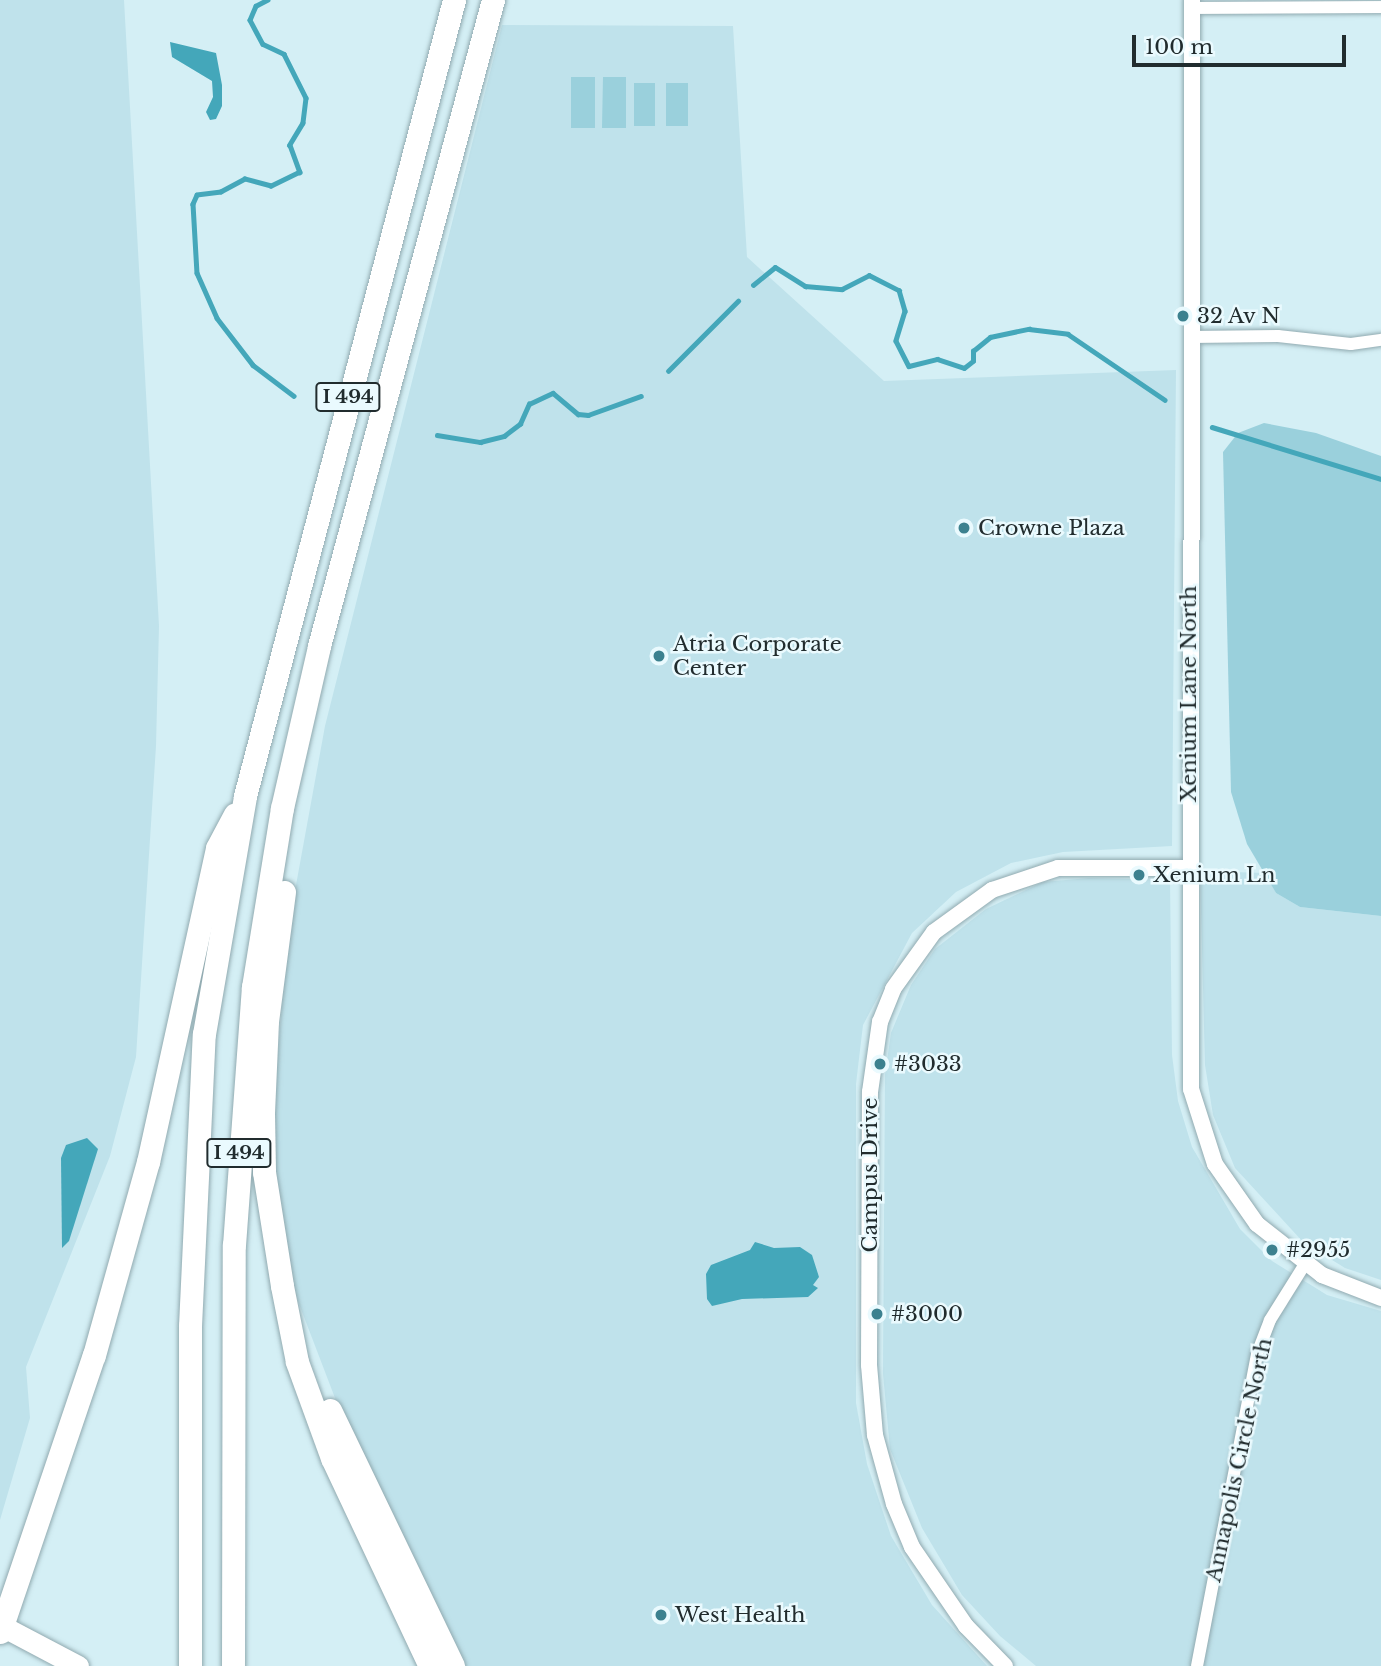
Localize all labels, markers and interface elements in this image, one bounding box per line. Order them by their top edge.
scale bar [1136,21,1350,65]
text: 100 m [1145,34,1213,60]
place label: 32 Av N [1197,303,1282,329]
marker: 32 Av N [1175,308,1191,324]
road number: I 494 [315,382,381,412]
place label: Crowne Plaza [978,515,1125,541]
marker: Crowne Plaza [956,520,972,536]
street label: Xenium Lane North [1176,586,1202,802]
place label: Atria Corporate Center [673,631,842,681]
marker: Atria Corporate Center [651,648,667,664]
place label: Xenium Ln [1153,862,1276,888]
marker: Xenium Ln [1131,867,1147,883]
place label: #3033 [894,1051,962,1077]
marker: #3033 [872,1056,888,1072]
street label: Campus Drive [857,1098,883,1252]
road number: I 494 [206,1138,272,1168]
place label: #2955 [1286,1237,1350,1263]
marker: #2955 [1264,1242,1280,1258]
place label: #3000 [891,1301,963,1327]
marker: #3000 [869,1306,885,1322]
street label: Annapolis Circle North [1201,1336,1277,1584]
place label: West Health [675,1602,805,1628]
marker: West Health [653,1607,669,1623]

